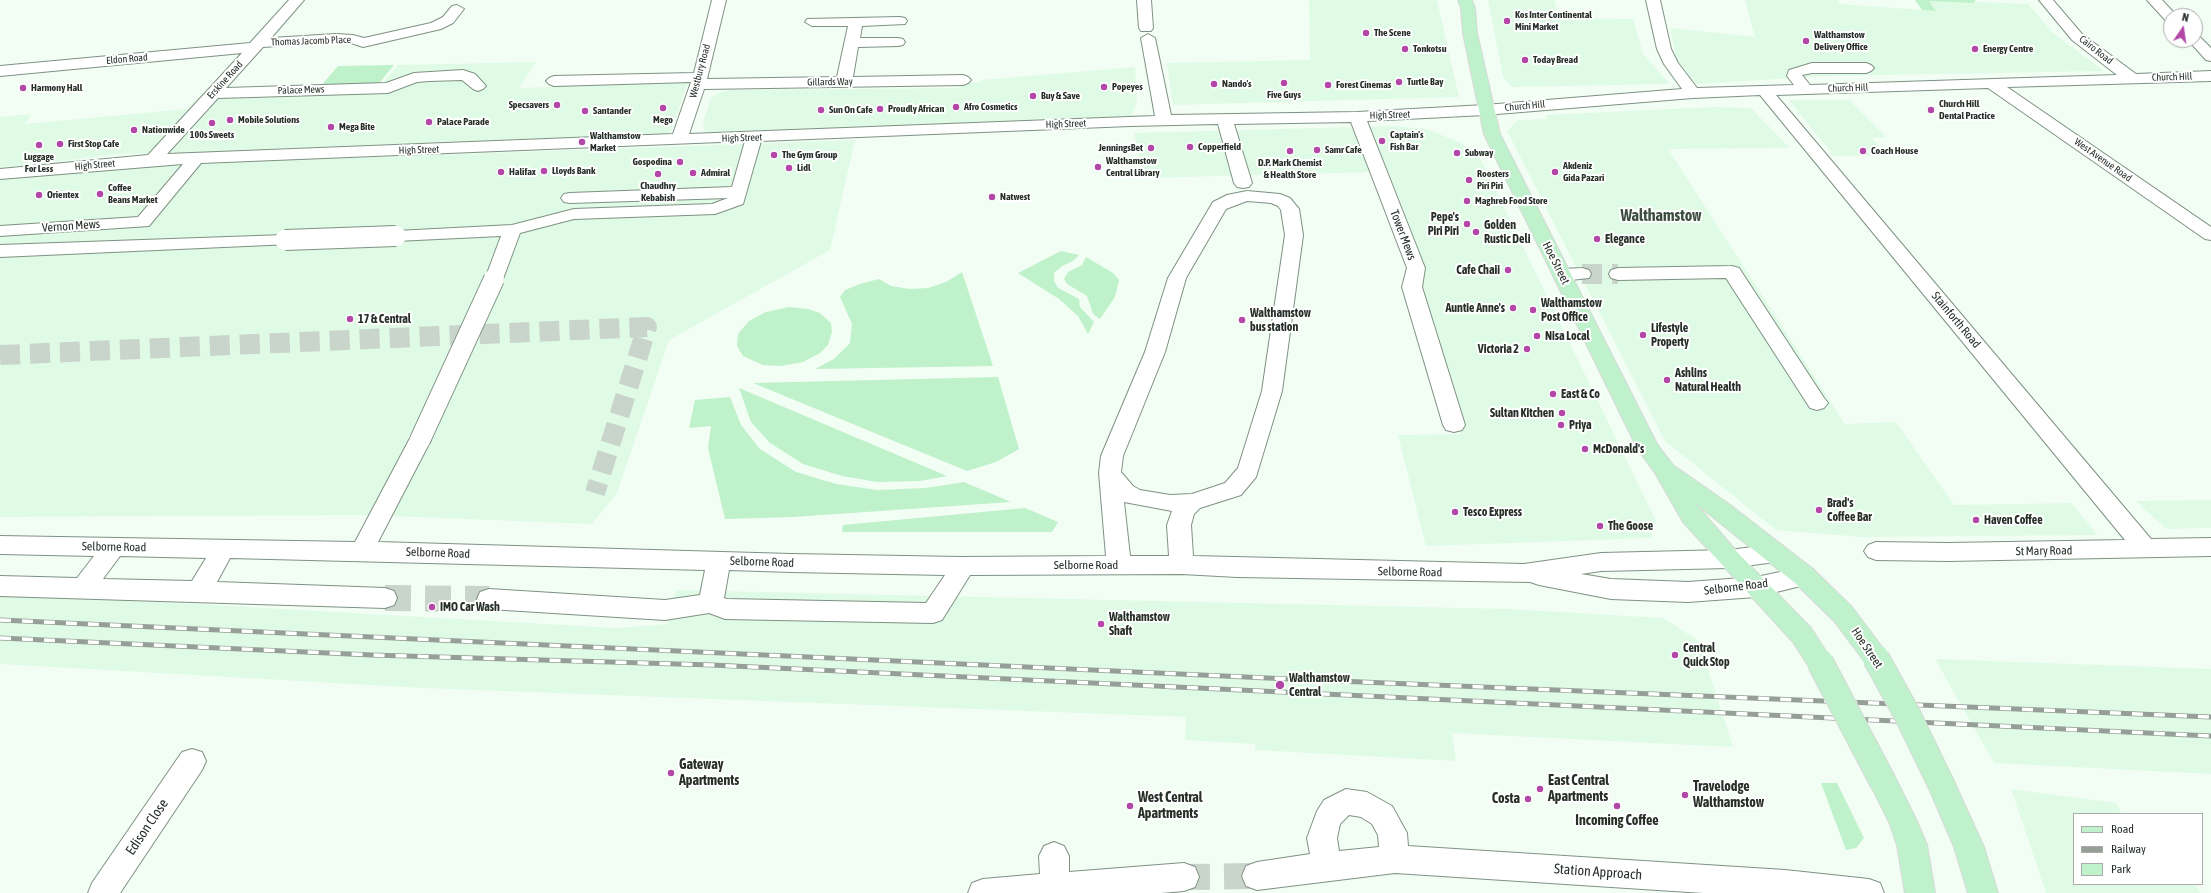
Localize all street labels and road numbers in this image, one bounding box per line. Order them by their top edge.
street label: Cairo Road [2077,33,2115,67]
street label: Thomas Jacomb Place [271,34,351,48]
street label: Westbury Road [687,43,713,99]
street label: Eldon Road [106,51,148,67]
street label: Erskine Road [205,59,245,101]
street label: Church Hill [2152,70,2192,84]
street label: Gillards Way [807,76,853,88]
street label: Church Hill [1828,81,1868,95]
street label: Palace Mews [277,83,325,97]
street label: Church Hill [1504,98,1546,114]
street label: High Street [1370,108,1410,122]
street label: High Street [1046,117,1086,131]
street label: High Street [722,131,762,145]
street label: West Avenue Road [2072,136,2134,184]
street label: High Street [399,143,439,157]
street label: High Street [74,157,116,173]
street label: Tower Mews [1387,208,1419,262]
street label: Vernon Mews [41,217,101,235]
street label: Hoe Street [1539,239,1573,287]
street label: Stainforth Road [1928,289,1984,351]
street label: Selborne Road [82,539,146,555]
street label: St Mary Road [2015,543,2073,559]
street label: Selborne Road [406,545,470,561]
street label: Selborne Road [730,554,794,570]
street label: Selborne Road [1054,558,1118,572]
street label: Selborne Road [1378,564,1442,580]
street label: Selborne Road [1703,576,1769,598]
street label: Hoe Street [1848,625,1886,671]
street label: Edison Close [122,796,172,858]
street label: Station Approach [1553,861,1643,883]

